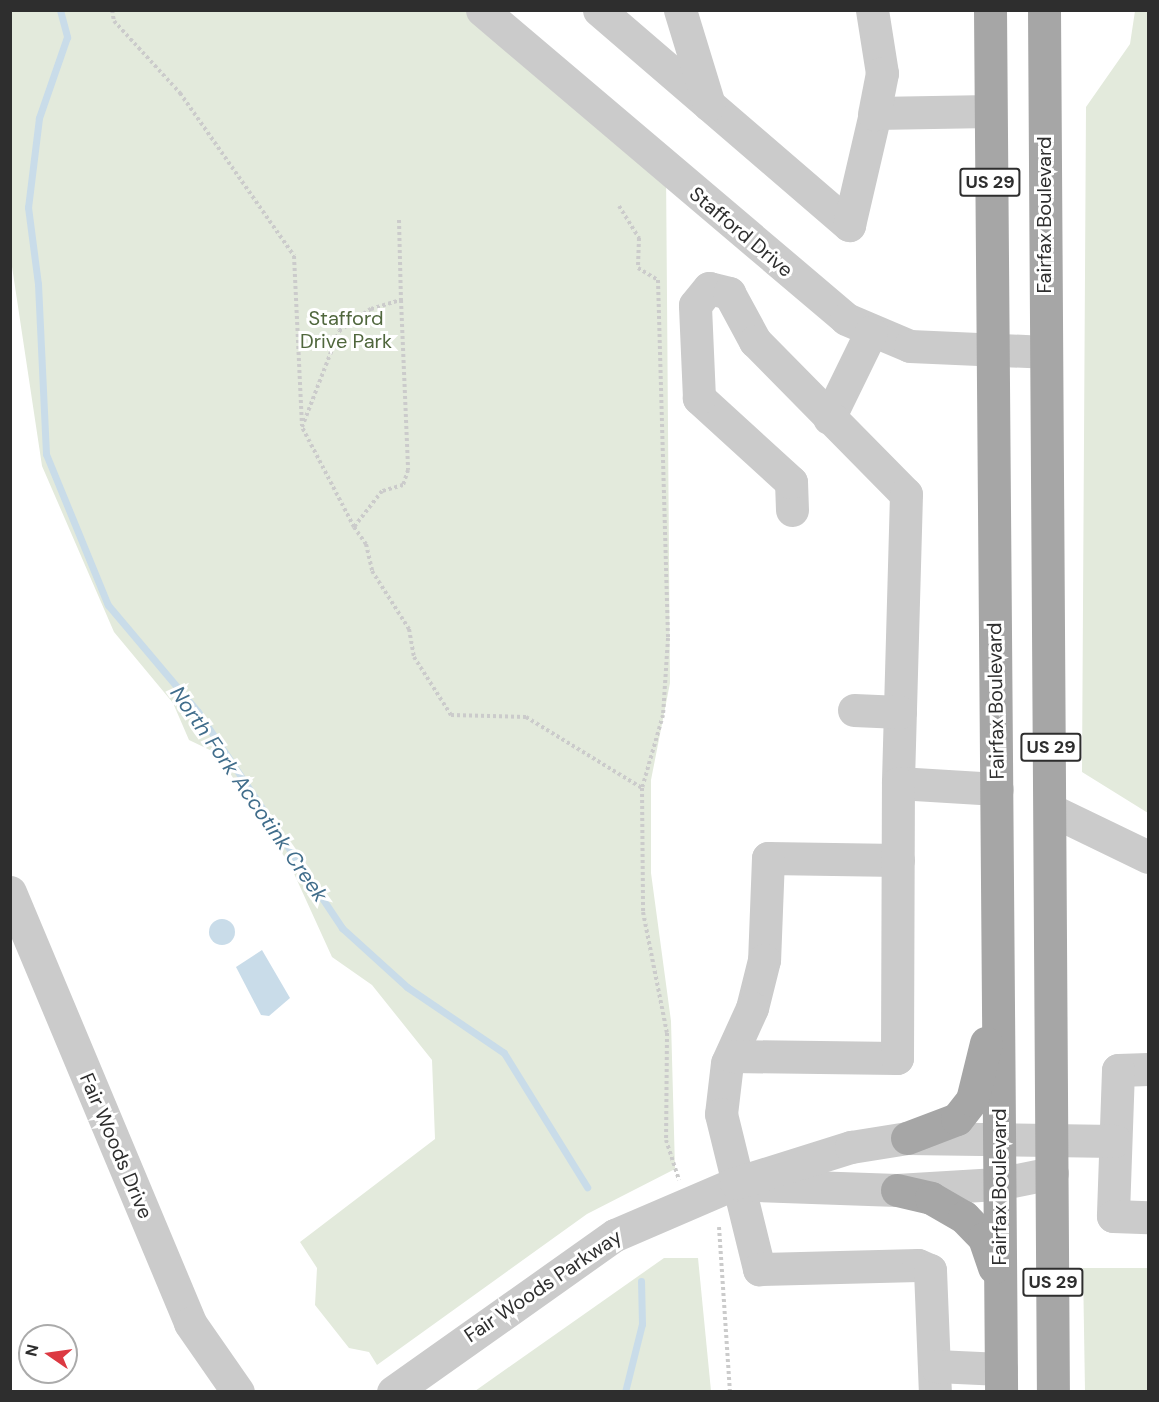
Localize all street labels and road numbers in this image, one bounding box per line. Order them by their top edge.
street label: Fairfax Boulevard [1032,137,1056,293]
road number: US 29 [958,167,1022,197]
street label: Stafford Drive [684,182,798,282]
street label: Fairfax Boulevard [983,622,1009,780]
road number: US 29 [1020,732,1082,762]
street label: Fair Woods Drive [75,1070,157,1222]
street label: Fairfax Boulevard [987,1109,1011,1265]
street label: Fair Woods Parkway [460,1224,626,1348]
road number: US 29 [1022,1267,1084,1297]

